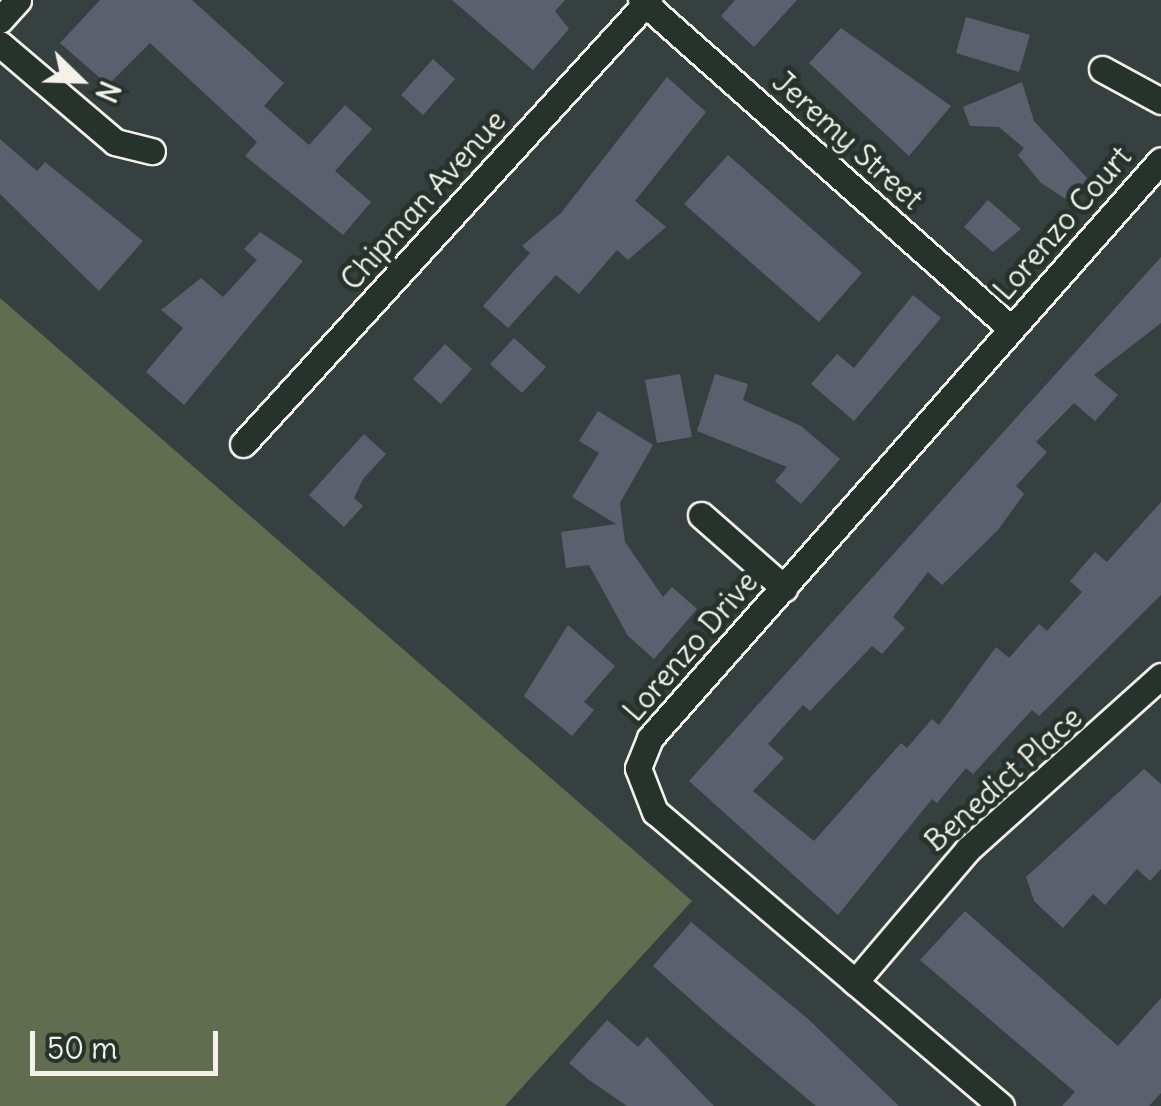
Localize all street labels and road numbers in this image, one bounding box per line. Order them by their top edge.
street label: Jeremy Street [766,63,930,217]
street label: Chipman Avenue [333,103,513,297]
street label: Lorenzo Court [985,139,1139,307]
street label: Lorenzo Drive [615,564,765,728]
street label: Benedict Place [917,699,1089,859]

